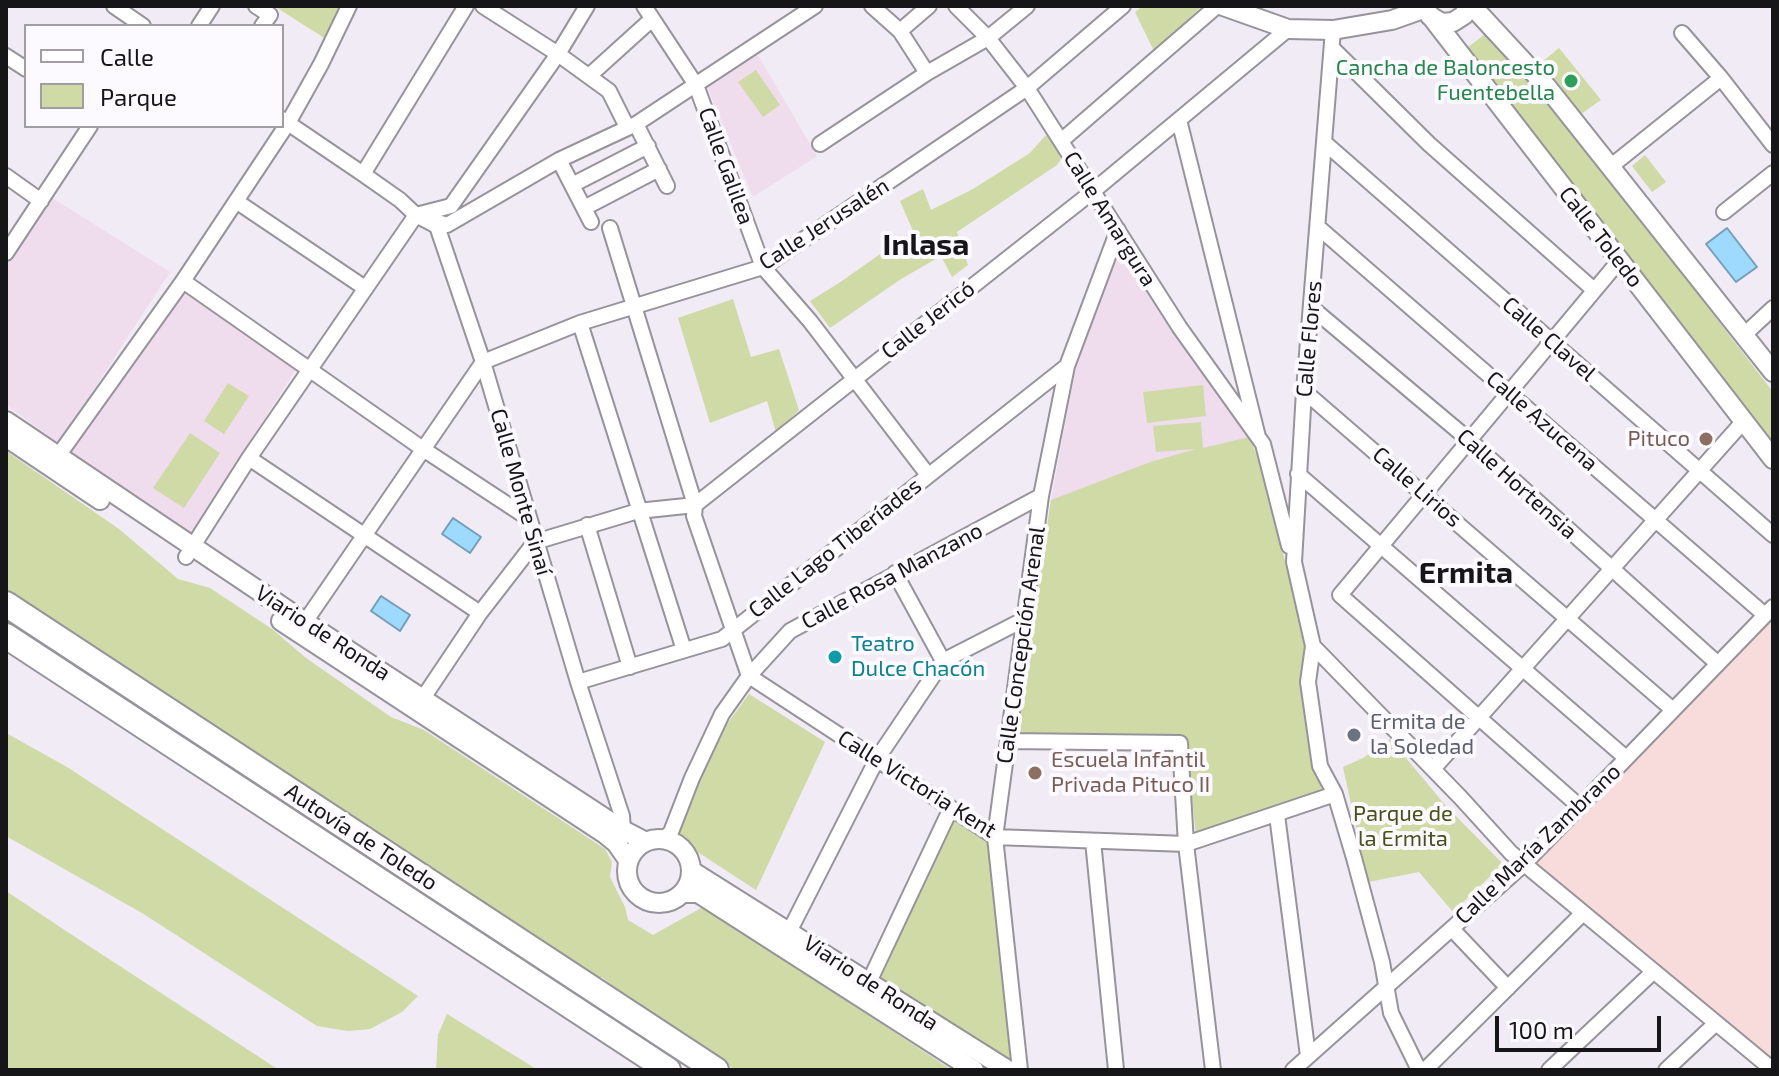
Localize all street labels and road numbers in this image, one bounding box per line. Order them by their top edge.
street label: Calle Galilea [693,104,759,228]
street label: Calle Amargura [1058,147,1162,291]
street label: Calle Jerusalén [754,172,894,276]
street label: Calle Toledo [1553,181,1649,293]
street label: Calle Jericó [876,275,980,365]
street label: Calle Flores [1291,280,1327,398]
street label: Calle Clavel [1497,291,1601,387]
street label: Calle Azucena [1481,365,1603,477]
street label: Calle Monte Sinaí [485,406,557,578]
street label: Calle Hortensia [1452,423,1582,545]
street label: Calle Lirios [1367,441,1467,533]
street label: Calle Lago Tiberíades [743,472,927,624]
street label: Calle Rosa Manzano [797,517,987,635]
street label: Calle Concepción Arenal [991,525,1051,765]
street label: Viario de Ronda [251,580,395,686]
street label: Calle Victoria Kent [833,725,1001,843]
street label: Calle María Zambrano [1450,758,1626,930]
street label: Autovía de Toledo [280,778,442,896]
street label: Viario de Ronda [799,930,943,1036]

